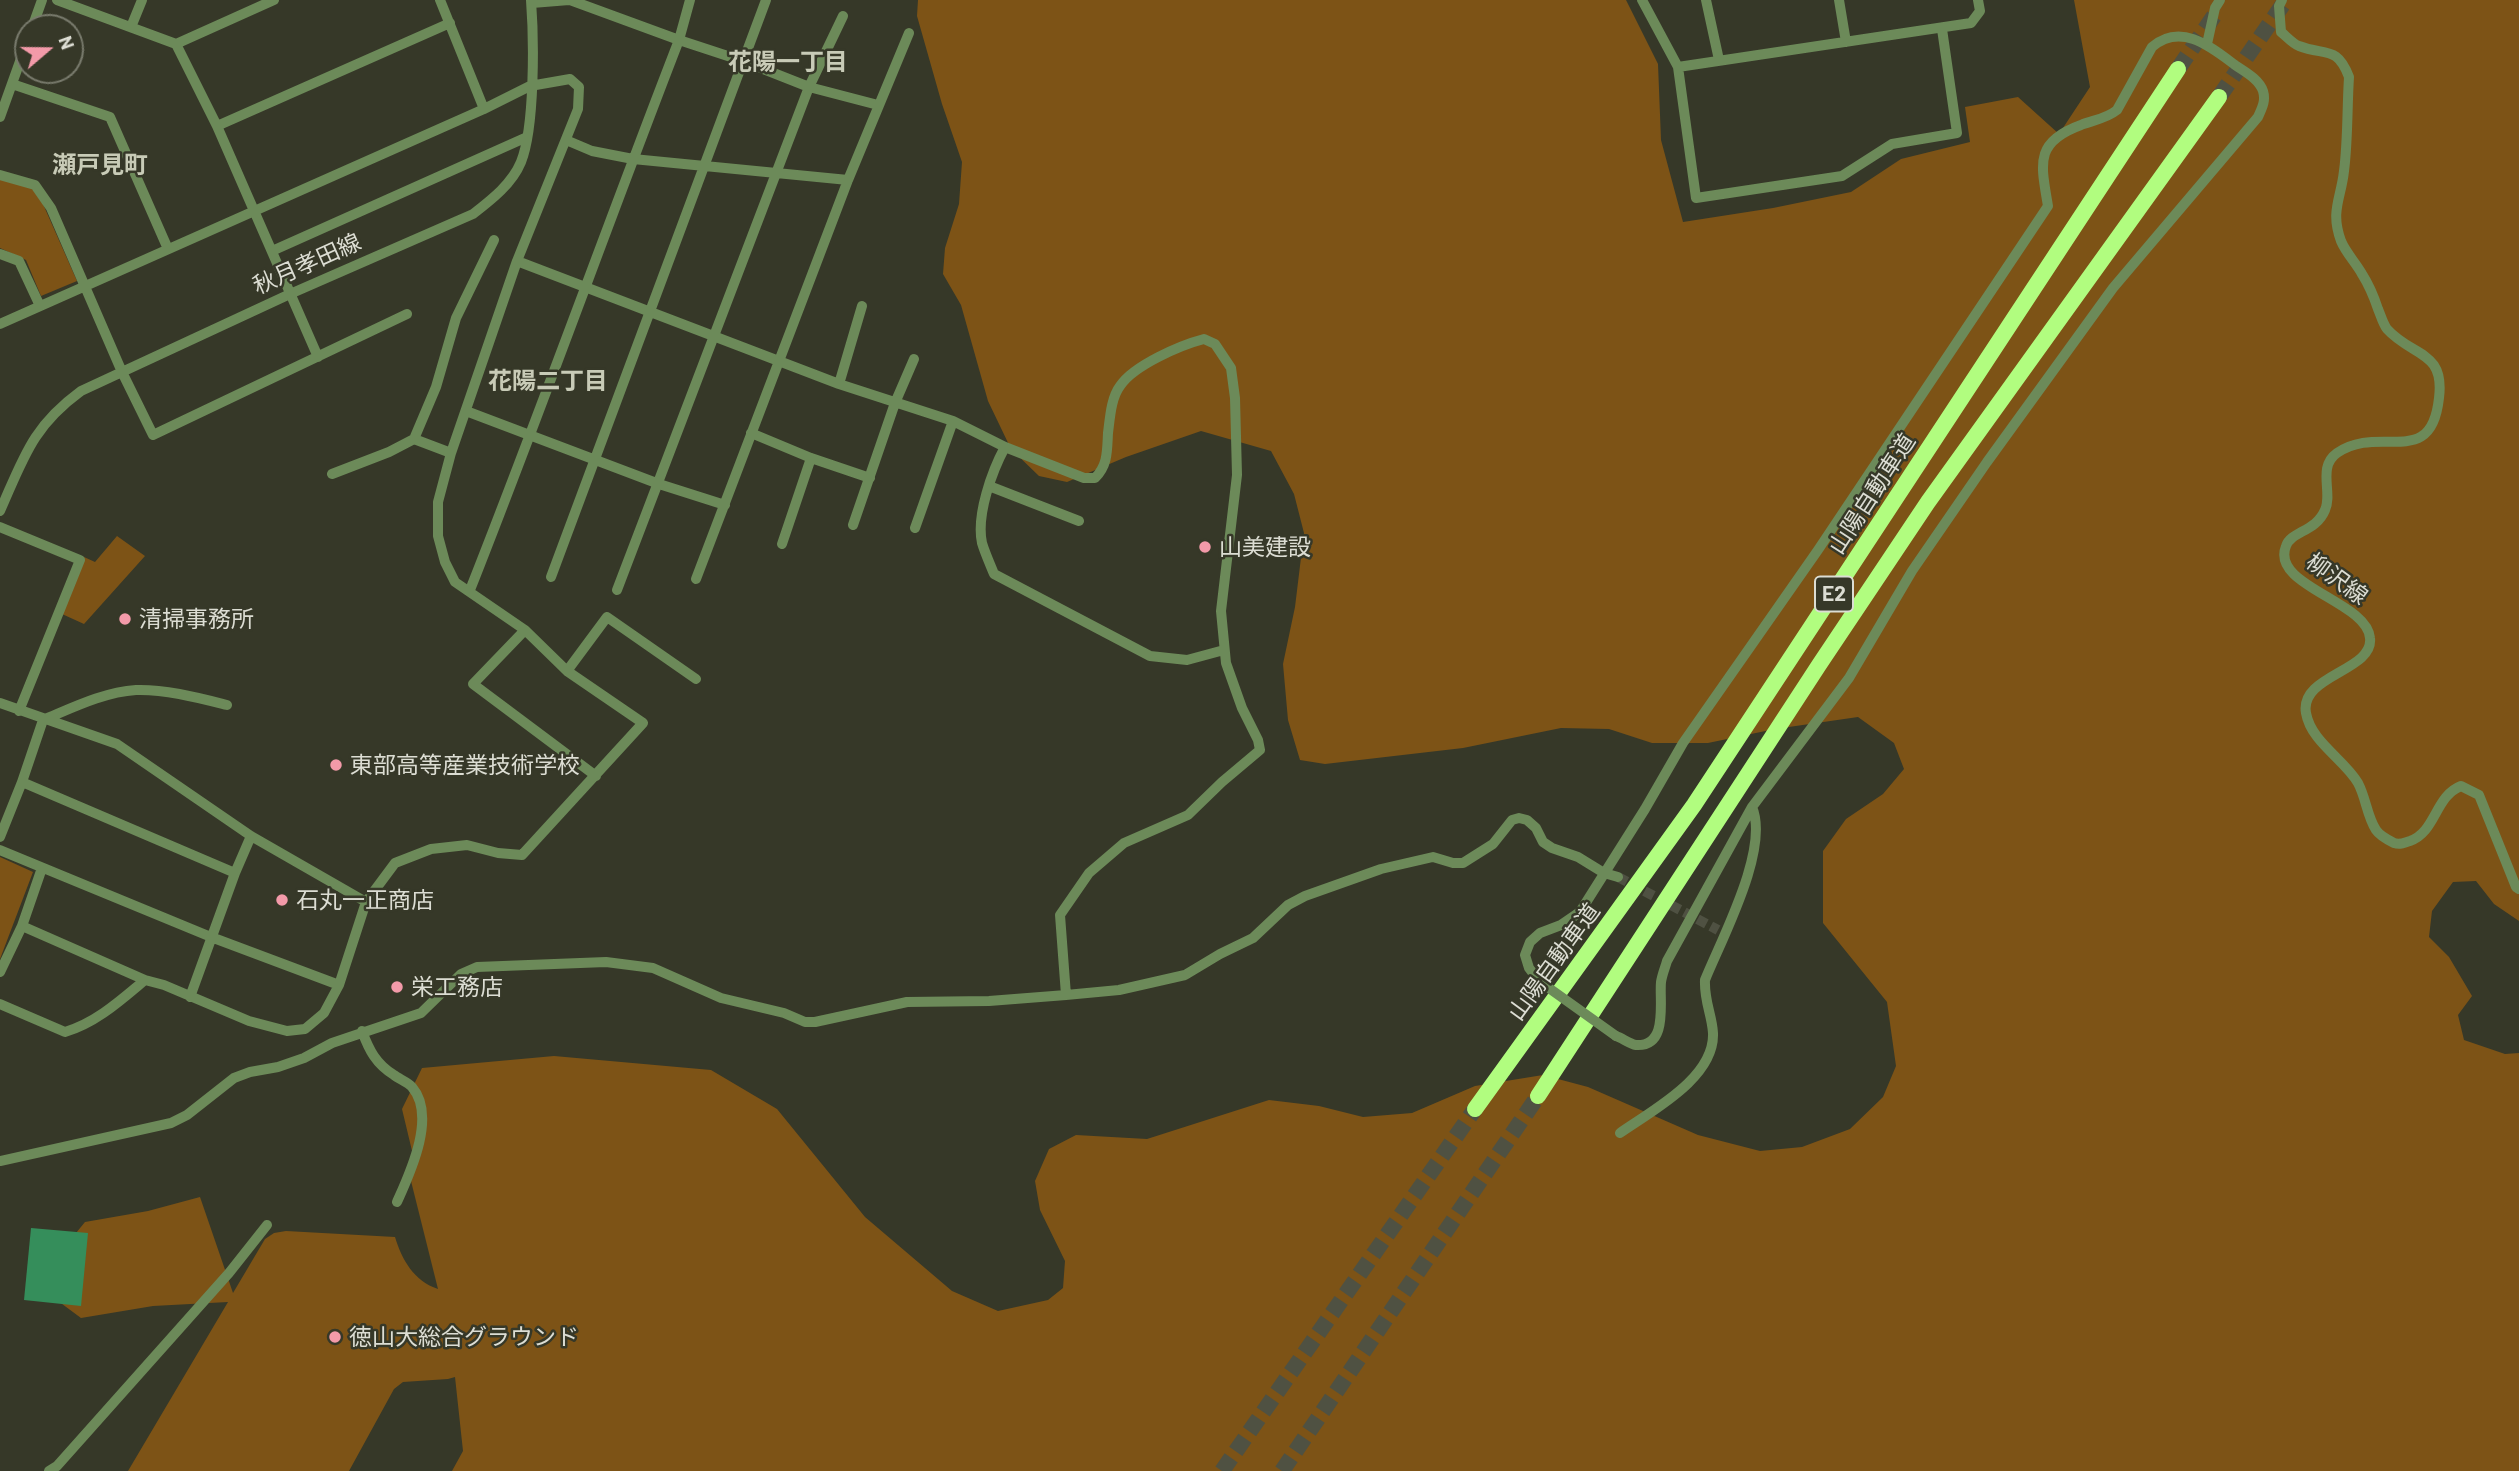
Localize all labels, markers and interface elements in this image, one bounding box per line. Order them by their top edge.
north arrow [14,14,84,84]
text: N [54,32,80,52]
district label: 花陽一丁目 [728,48,848,76]
district label: 瀬戸見町 [52,151,148,179]
street label: 秋月孝田線 [249,228,365,300]
district label: 花陽二丁目 [488,367,608,395]
street label: 山陽自動車道 [1823,429,1921,559]
place label: 山美建設 [1219,533,1311,561]
marker: 山美建設 [1197,539,1213,555]
street label: 柳沢線 [2301,548,2373,610]
road number: E2 [1815,576,1853,612]
place label: 清掃事務所 [139,605,254,633]
marker: 清掃事務所 [117,611,133,627]
place label: 東部高等産業技術学校 [350,751,580,779]
marker: 東部高等産業技術学校 [328,757,344,773]
place label: 石丸一正商店 [296,886,434,914]
marker: 石丸一正商店 [274,892,290,908]
street label: 山陽自動車道 [1502,898,1606,1026]
place label: 栄工務店 [411,973,503,1001]
marker: 栄工務店 [389,979,405,995]
place label: 徳山大総合グラウンド [349,1323,579,1351]
marker: 徳山大総合グラウンド [327,1329,343,1345]

